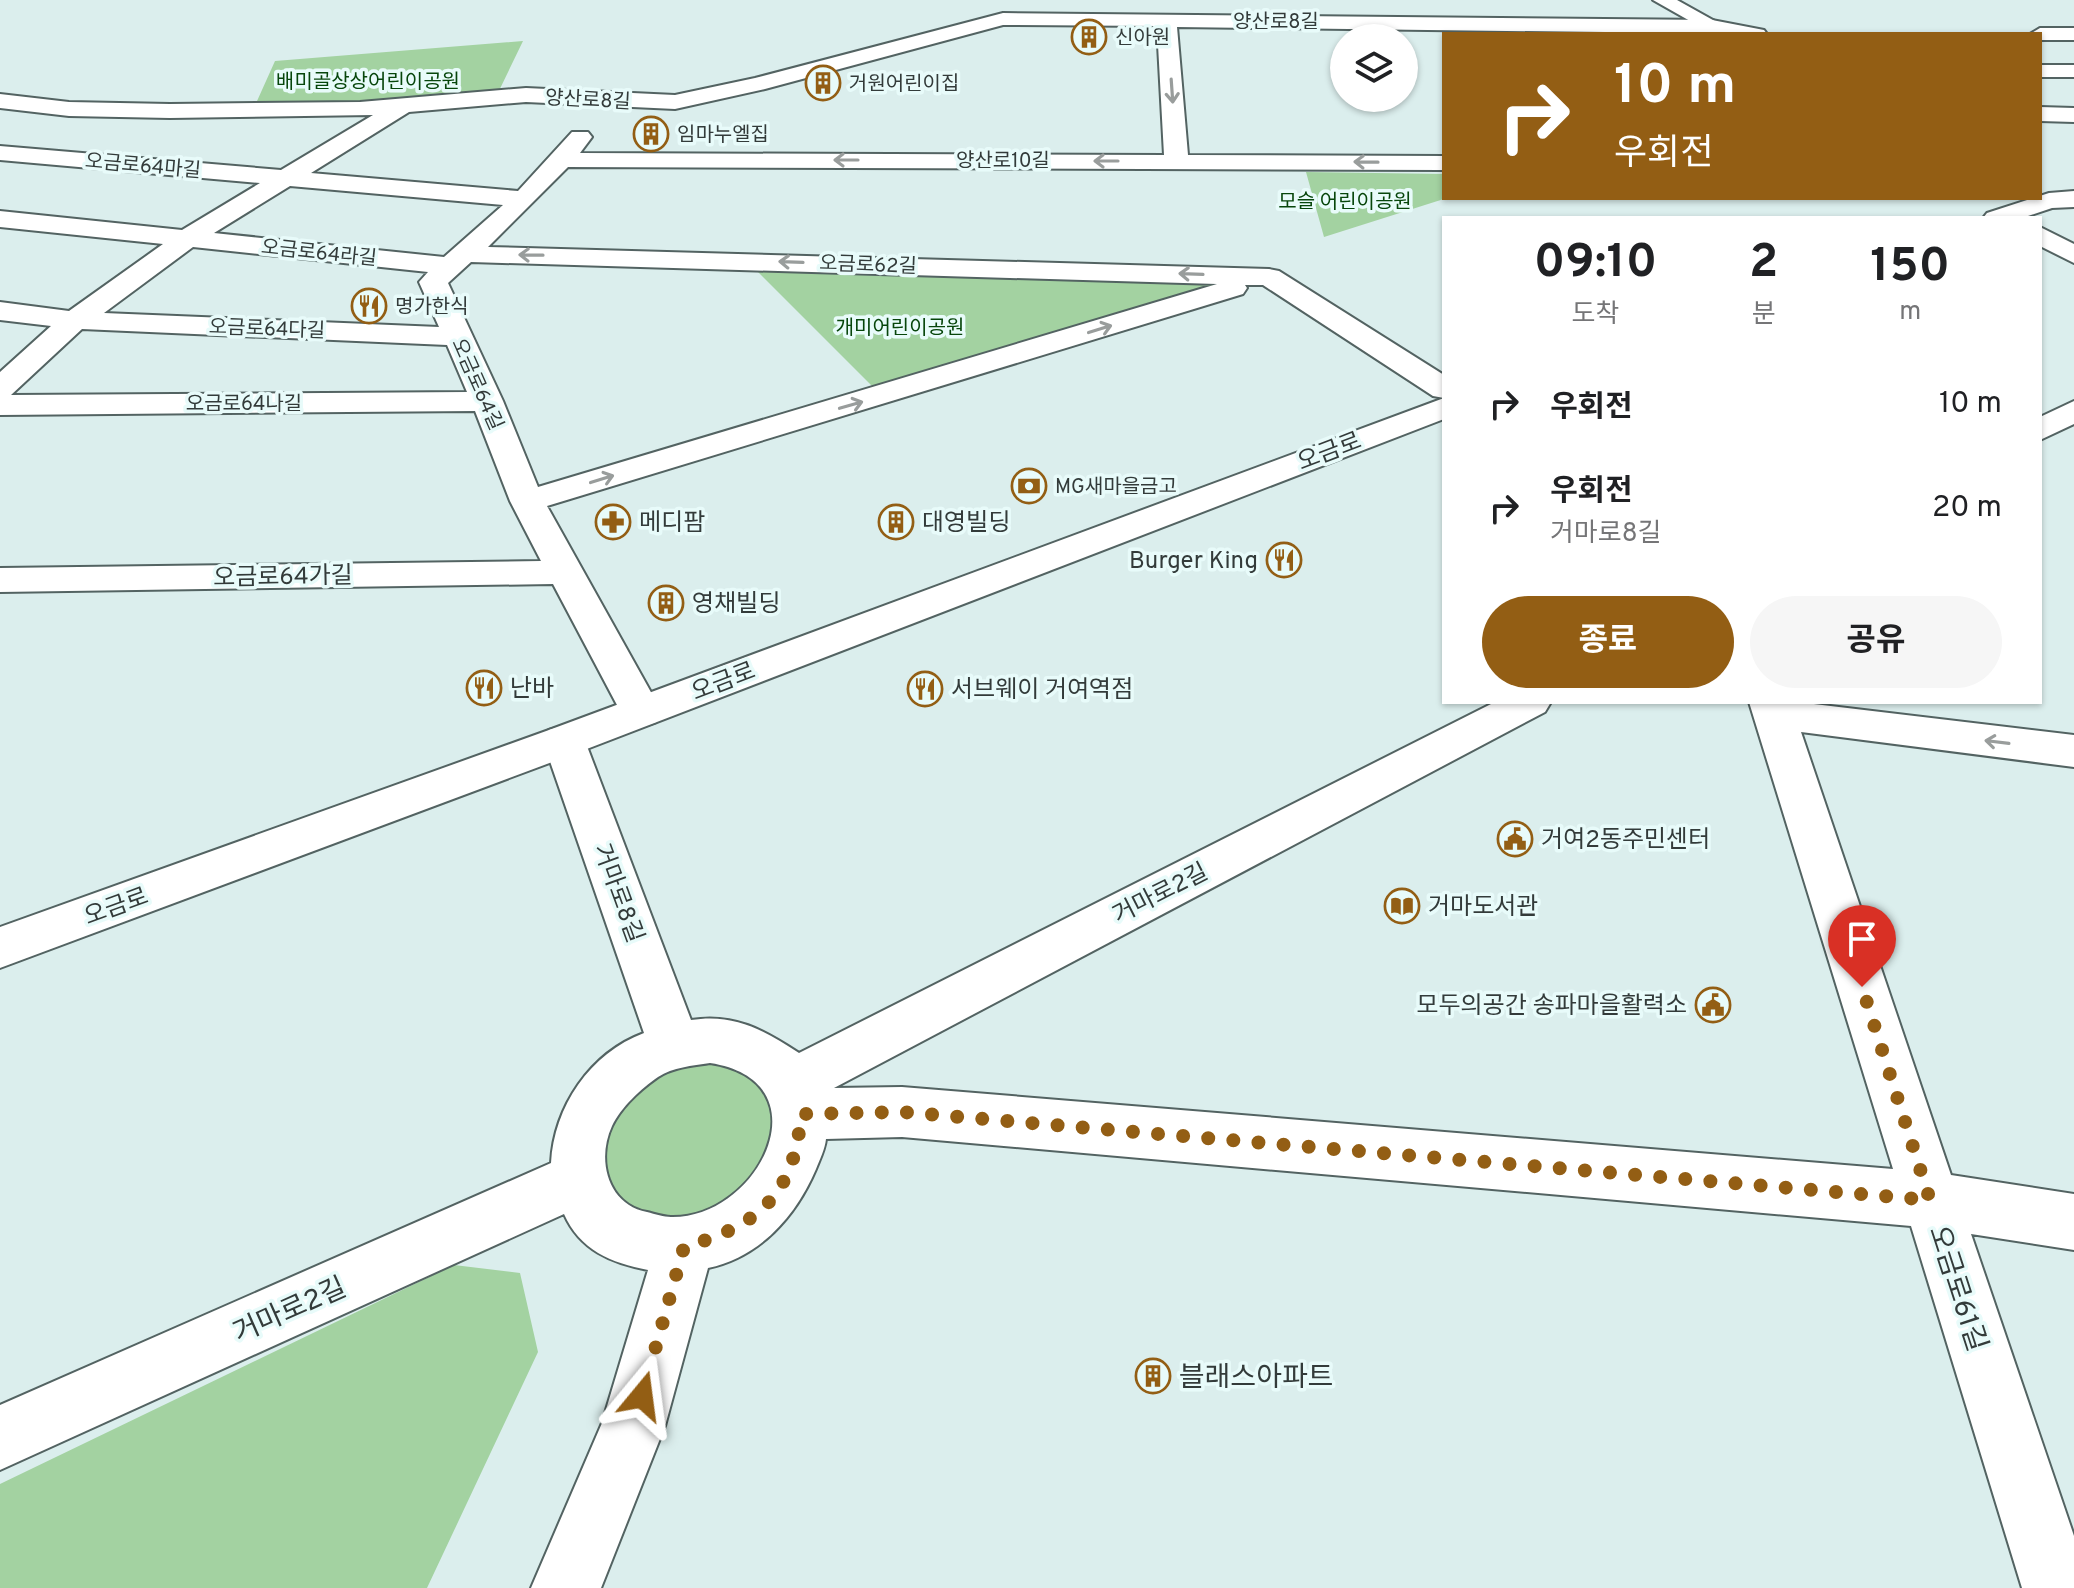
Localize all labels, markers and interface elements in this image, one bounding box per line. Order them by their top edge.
street label: 양산로8길 [1233,10,1319,36]
building icon: 신아원 [1070,18,1108,56]
map controls [1330,24,1418,112]
button: layers [1330,24,1418,112]
place label: 신아원 [1115,26,1170,52]
text: 10 m [1614,53,1736,123]
building icon: 거원어린이집 [804,64,842,102]
icon: right [1482,64,1586,168]
park label: 배미골상상어린이공원 [276,70,460,96]
place label: 거원어린이집 [849,72,959,98]
one-way arrow [1165,77,1180,104]
street label: 양산로8길 [544,86,631,116]
building icon: 임마누엘집 [632,115,670,153]
place label: 임마누엘집 [677,123,769,149]
text: 우회전 [1614,132,1713,178]
street label: 오금로64마길 [84,149,202,185]
street label: 양산로10길 [956,149,1050,175]
one-way arrow [833,152,860,168]
one-way arrow [1093,153,1120,169]
one-way arrow [1353,154,1380,170]
park label: 모슬 어린이공원 [1278,190,1412,216]
text: 09:10 [1534,234,1657,294]
text: 2 [1749,234,1778,294]
street label: 오금로64라길 [260,235,378,273]
text: 150 [1870,238,1950,298]
one-way arrow [518,248,545,263]
street label: 오금로62길 [819,251,917,281]
one-way arrow [778,254,805,270]
one-way arrow [1178,267,1205,282]
restaurant icon: 명가한식 [350,287,388,325]
place label: 명가한식 [395,295,469,321]
text: m [1899,296,1921,329]
text: 도착 [1572,299,1619,332]
text: 분 [1752,299,1776,332]
street label: 오금로64다길 [208,315,326,345]
park label: 개미어린이공원 [836,316,964,342]
one-way arrow [1086,321,1112,336]
street label: 오금로64길 [444,335,508,435]
icon: right [1482,382,1526,426]
text: 10 m [1939,386,2002,423]
text: 우회전 [1550,390,1633,427]
street label: 오금로64나길 [186,392,302,418]
one-way arrow [838,397,864,412]
street label: 오금로 [1293,427,1366,479]
bank icon: MG새마을금고 [1010,467,1048,505]
one-way arrow [589,471,614,485]
text: 우회전 [1550,474,1633,511]
place label: MG새마을금고 [1055,475,1177,501]
icon: right [1482,486,1526,530]
text: 20 m [1932,490,2002,527]
pharmacy icon: 메디팜 [594,503,632,541]
building icon: 대영빌딩 [877,503,915,541]
place label: 메디팜 [639,509,705,539]
place label: 대영빌딩 [922,509,1010,539]
text: 거마로8길 [1550,518,1662,551]
restaurant icon: Burger King [1265,541,1303,579]
place label: Burger King [1129,547,1258,577]
street label: 오금로64가길 [213,562,353,594]
building icon: 영채빌딩 [647,584,685,622]
place label: 영채빌딩 [692,590,780,620]
button: 종료 [1482,596,1734,688]
button: 공유 [1750,596,2002,688]
street label: 오금로 [687,657,760,709]
restaurant icon: 난바 [465,669,503,707]
restaurant icon: 서브웨이 거여역점 [906,670,944,708]
place label: 난바 [510,675,554,705]
place label: 서브웨이 거여역점 [951,676,1133,706]
one-way arrow [1984,734,2010,749]
public building icon: 거여2동주민센터 [1496,820,1534,858]
place label: 거여2동주민센터 [1541,826,1710,856]
street label: 거마로8길 [585,840,649,947]
street label: 거마로2길 [1108,858,1214,932]
street label: 오금로 [80,882,153,933]
library icon: 거마도서관 [1383,887,1421,925]
place label: 거마도서관 [1428,893,1538,923]
pin [1828,905,1896,987]
icon: arrive [1840,917,1884,961]
public building icon: 모두의공간 송파마을활력소 [1694,986,1732,1024]
place label: 모두의공간 송파마을활력소 [1416,992,1687,1022]
street label: 오금로61길 [1919,1221,1993,1356]
street label: 거마로2길 [228,1271,352,1353]
position arrow [600,1354,684,1438]
building icon: 블래스아파트 [1134,1357,1172,1395]
place label: 블래스아파트 [1179,1361,1334,1397]

